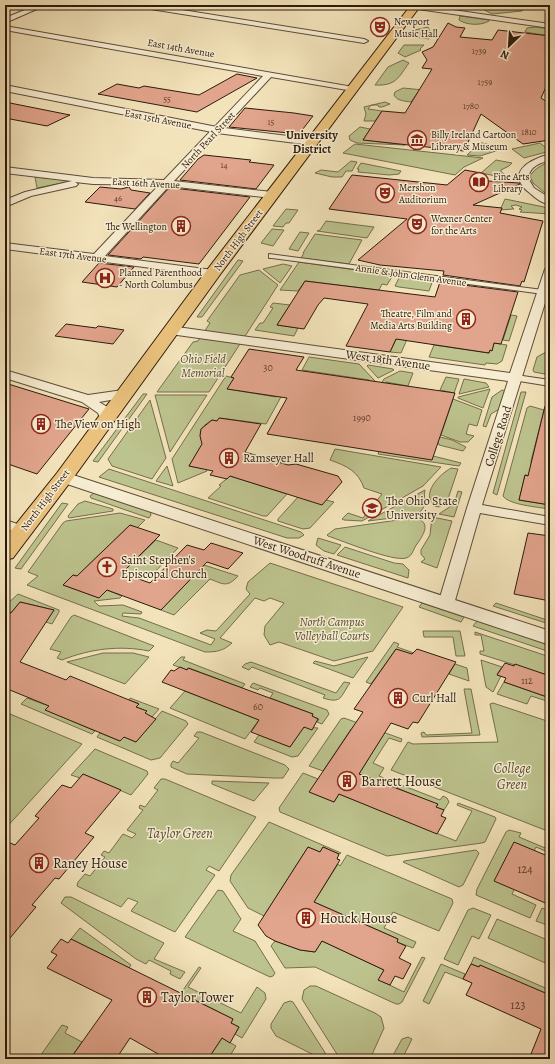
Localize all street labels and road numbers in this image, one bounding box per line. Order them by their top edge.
street label: East 14th Avenue [146,36,216,60]
street label: East 15th Avenue [123,106,193,132]
street label: North Pearl Street [178,108,238,171]
street label: East 16th Avenue [112,175,181,191]
street label: North High Street [211,206,266,273]
street label: East 17th Avenue [39,244,108,266]
street label: Annie & John Glenn Avenue [354,261,468,289]
street label: West 18th Avenue [344,346,431,374]
street label: College Road [481,403,516,468]
street label: North High Street [18,466,73,533]
street label: West Woodruff Avenue [250,532,363,582]

